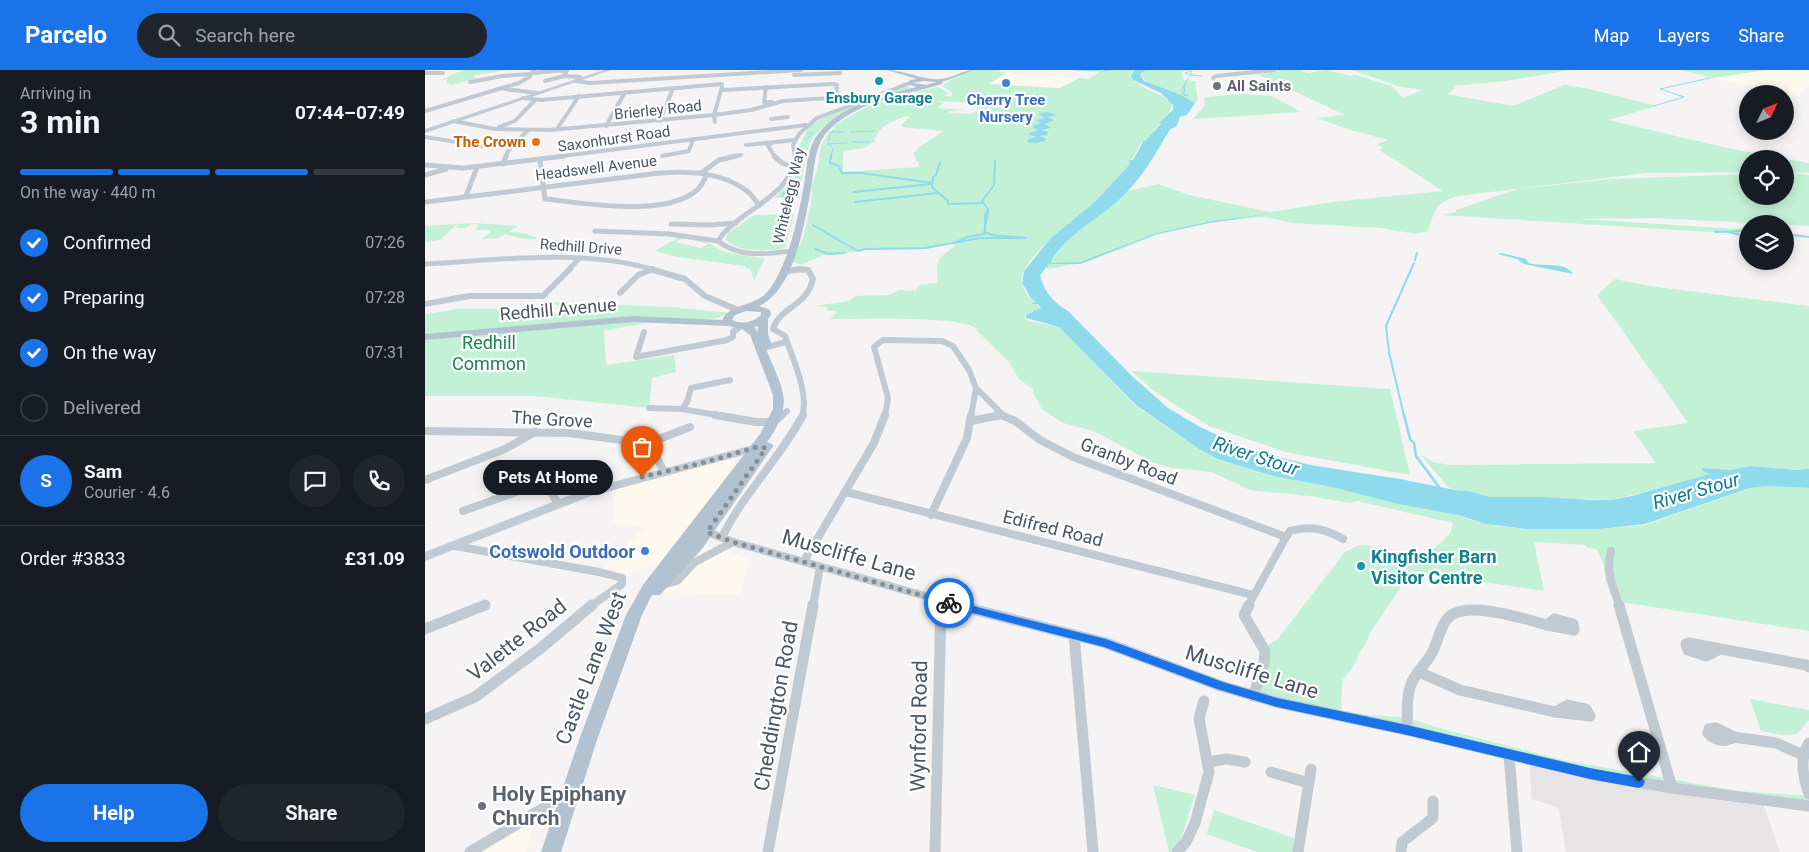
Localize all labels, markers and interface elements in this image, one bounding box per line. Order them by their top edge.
search box [137,13,487,58]
text: Parcelo [25,21,107,49]
icon: search [155,21,183,49]
text: Search here [195,24,295,47]
text: Map [1594,25,1629,46]
text: Layers [1657,25,1710,46]
text: Share [1738,25,1784,46]
marker: Ensbury Garage [873,75,885,87]
marker: Cherry Tree Nursery [1000,77,1012,89]
place label: All Saints [1227,77,1291,95]
marker: All Saints [1211,80,1223,92]
text: Arriving in [20,84,91,103]
north arrow [1739,85,1794,140]
map controls [1739,85,1794,270]
place label: Ensbury Garage [826,89,932,107]
place label: Cherry Tree Nursery [967,91,1045,126]
street label: Brierley Road [613,96,703,124]
text: 07:44–07:49 [295,101,405,124]
text: 3 min [20,103,100,141]
street label: Saxonhurst Road [556,122,672,156]
place label: The Crown [454,133,526,151]
marker: The Crown [530,136,542,148]
street label: Whitelegg Way [769,146,809,246]
button: locate [1739,150,1794,205]
street label: Headswell Avenue [534,152,658,184]
text: On the way · 440 m [20,183,156,202]
button: layers [1739,215,1794,270]
icon: check [20,229,48,257]
text: Confirmed [63,231,151,254]
text: 07:26 [365,233,405,252]
street label: Redhill Drive [539,235,623,259]
icon: check [20,284,48,312]
text: Preparing [63,286,145,309]
text: 07:28 [365,288,405,307]
street label: Redhill Avenue [499,293,617,325]
park label: Redhill Common [452,332,526,374]
icon: check [20,339,48,367]
text: On the way [63,341,156,364]
text: 07:31 [365,343,405,362]
text: Delivered [63,396,141,419]
street label: The Grove [511,406,593,432]
pin [621,426,663,477]
water label: River Stour [1210,431,1303,481]
icon: bag [628,433,656,461]
street label: Granby Road [1078,433,1180,489]
button: chat [289,455,341,507]
button: phone [353,455,405,507]
text: Sam [84,460,122,483]
callout: Pets At Home [482,460,612,494]
water label: River Stour [1650,467,1743,514]
text: Pets At Home [498,468,598,487]
text: S [40,469,52,492]
text: Courier · 4.6 [84,483,170,502]
street label: Edifred Road [1001,505,1105,551]
street label: Muscliffe Lane [779,524,919,586]
place label: Cotswold Outdoor [489,541,635,562]
marker: Cotswold Outdoor [639,545,651,557]
place label: Kingfisher Barn Visitor Centre [1371,546,1496,588]
text: Order #3833 [20,547,126,570]
text: £31.09 [345,547,405,570]
marker: Kingfisher Barn Visitor Centre [1355,560,1367,572]
courier [924,578,974,628]
street label: Castle Lane West [551,588,631,748]
icon: bike [935,589,963,617]
street label: Valette Road [463,594,571,686]
street label: Cheddington Road [749,619,803,793]
street label: Muscliffe Lane [1182,640,1322,704]
street label: Wynford Road [906,660,932,792]
pin [1618,731,1660,782]
icon: home [1625,738,1653,766]
place label: Holy Epiphany Church [492,782,627,830]
button: Help [20,784,208,842]
button: Share [218,784,405,842]
marker: Holy Epiphany Church [476,800,488,812]

